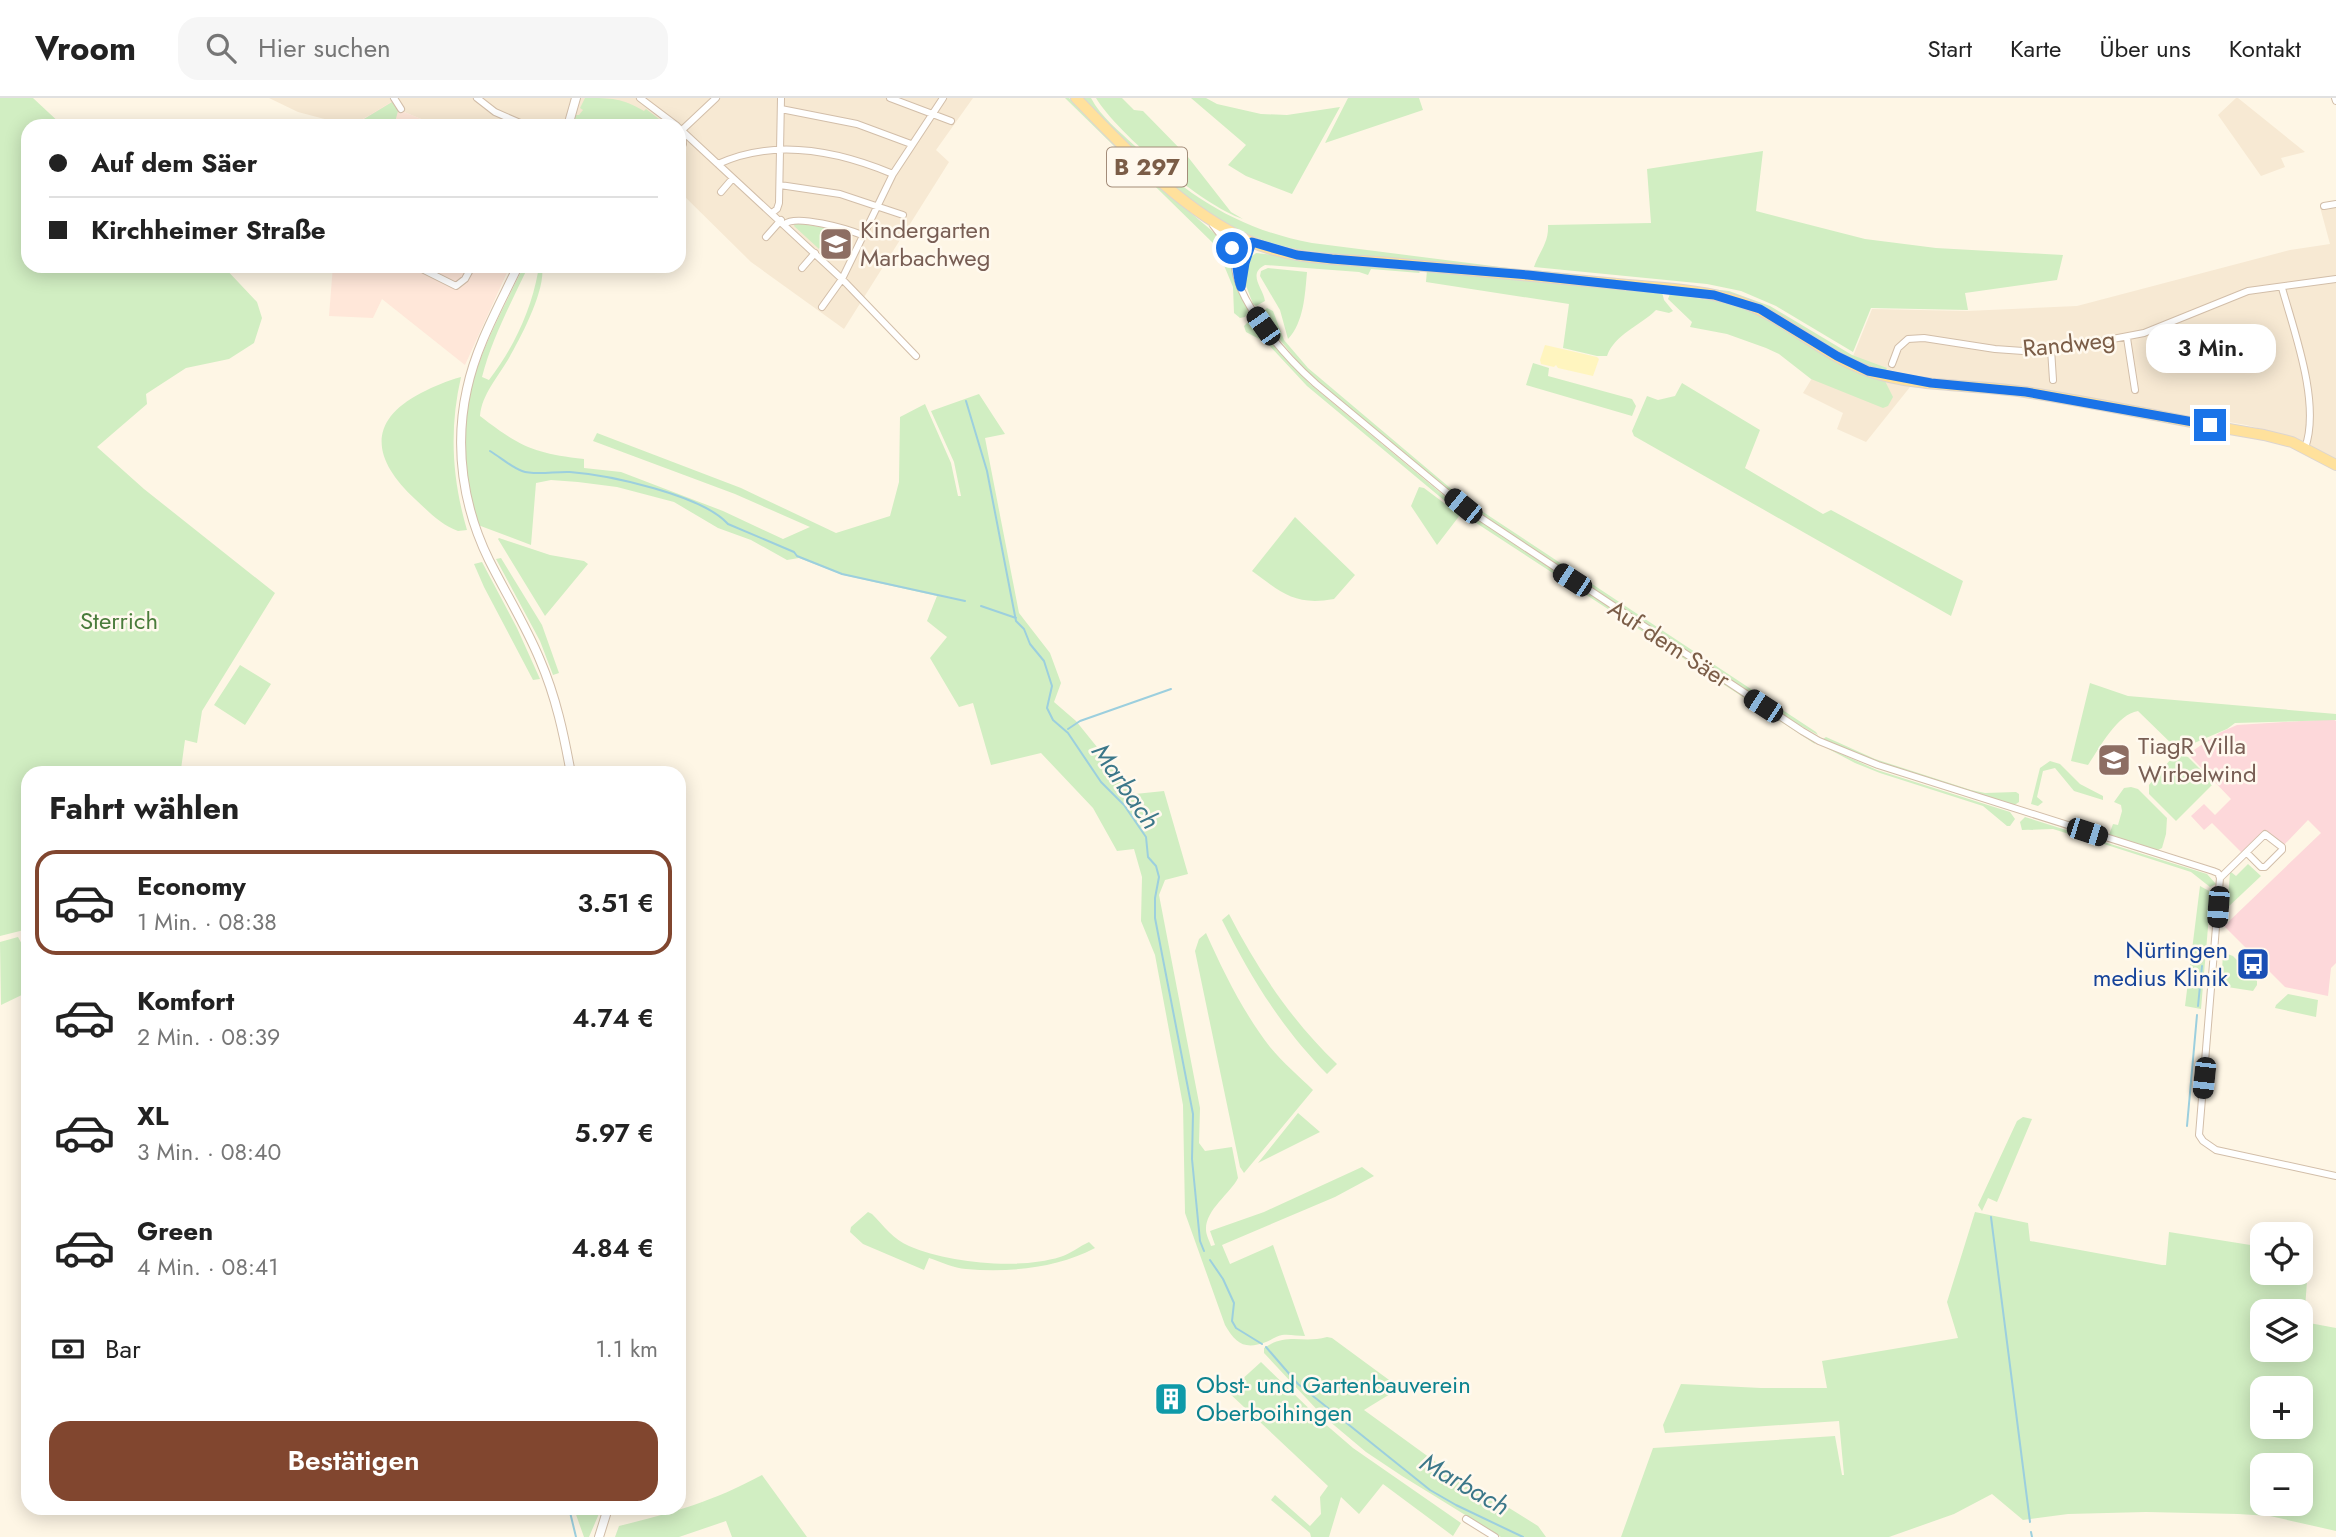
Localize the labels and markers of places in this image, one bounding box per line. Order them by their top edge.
place label: Kindergarten Marbachweg [860,212,991,275]
school or university icon: Kindergarten Marbachweg [817,225,855,263]
place label: TiagR Villa Wirbelwind [2138,728,2257,791]
school or university icon: TiagR Villa Wirbelwind [2095,741,2133,779]
place label: Nürtingen medius Klinik [2093,932,2228,995]
bus stop icon: Nürtingen medius Klinik [2234,945,2272,983]
place label: Obst- und Gartenbauverein Oberboihingen [1196,1367,1471,1430]
building icon: Obst- und Gartenbauverein Oberboihingen [1152,1380,1190,1418]

